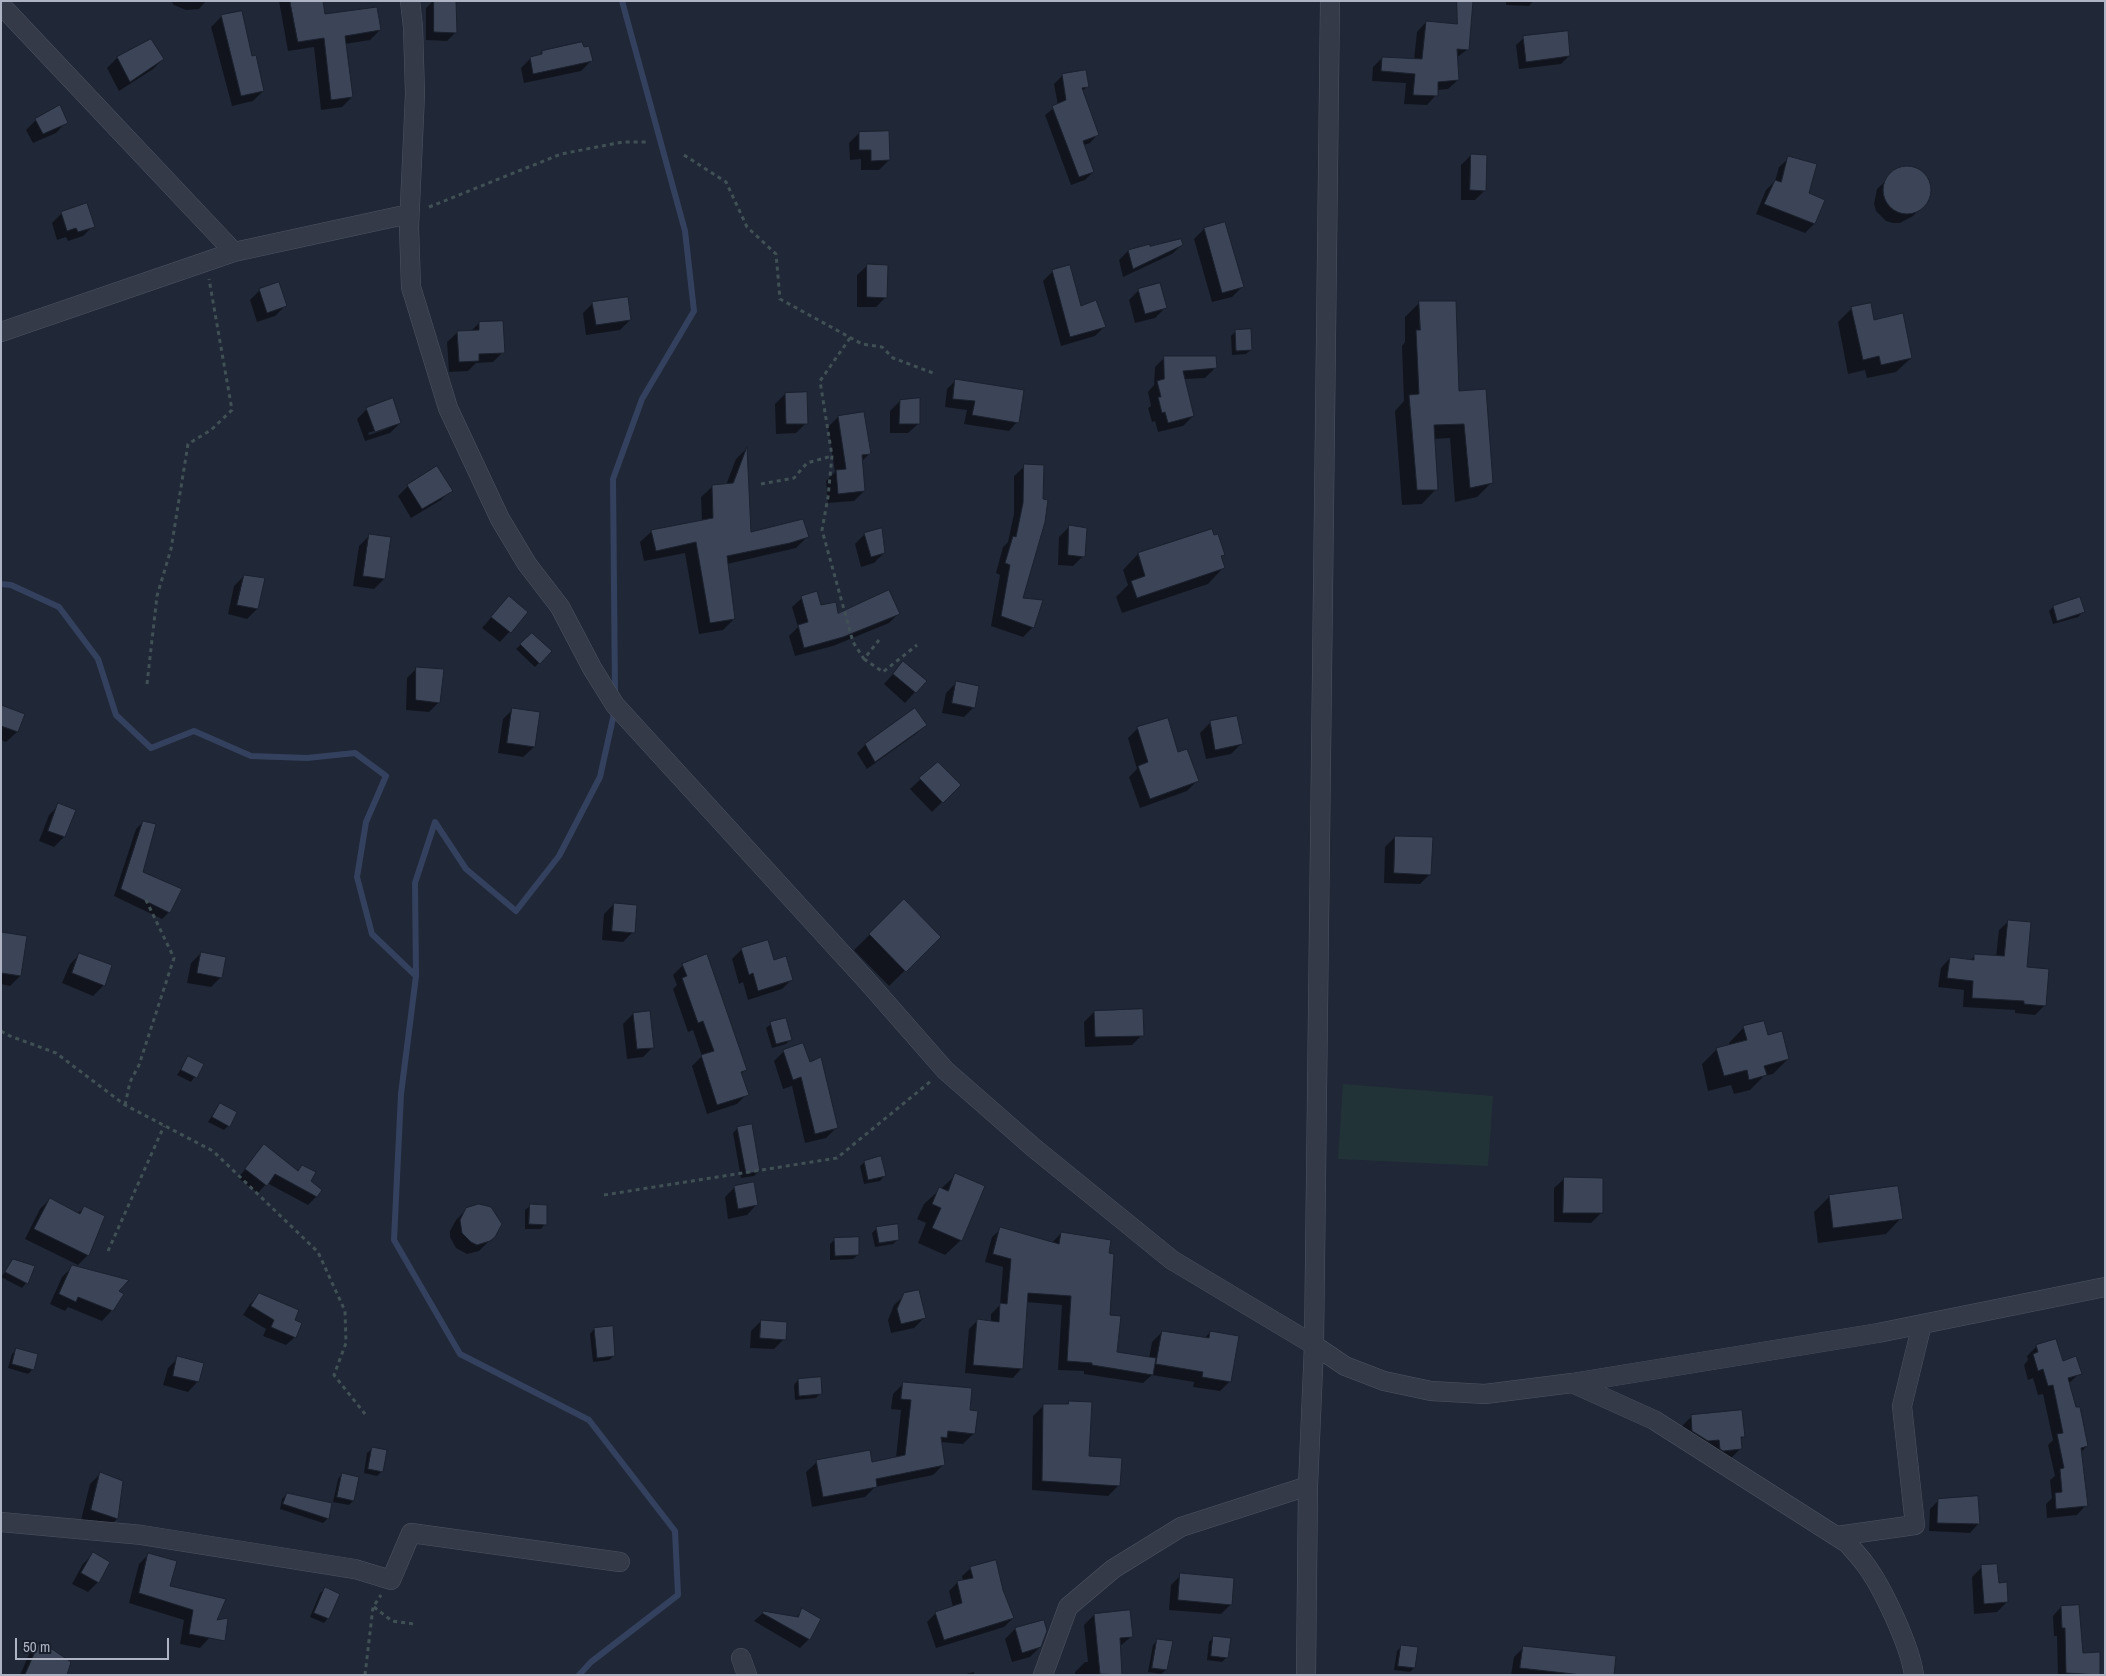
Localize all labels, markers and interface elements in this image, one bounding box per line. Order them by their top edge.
scale bar [18,1628,171,1660]
text: 50 m [23,1636,50,1657]

